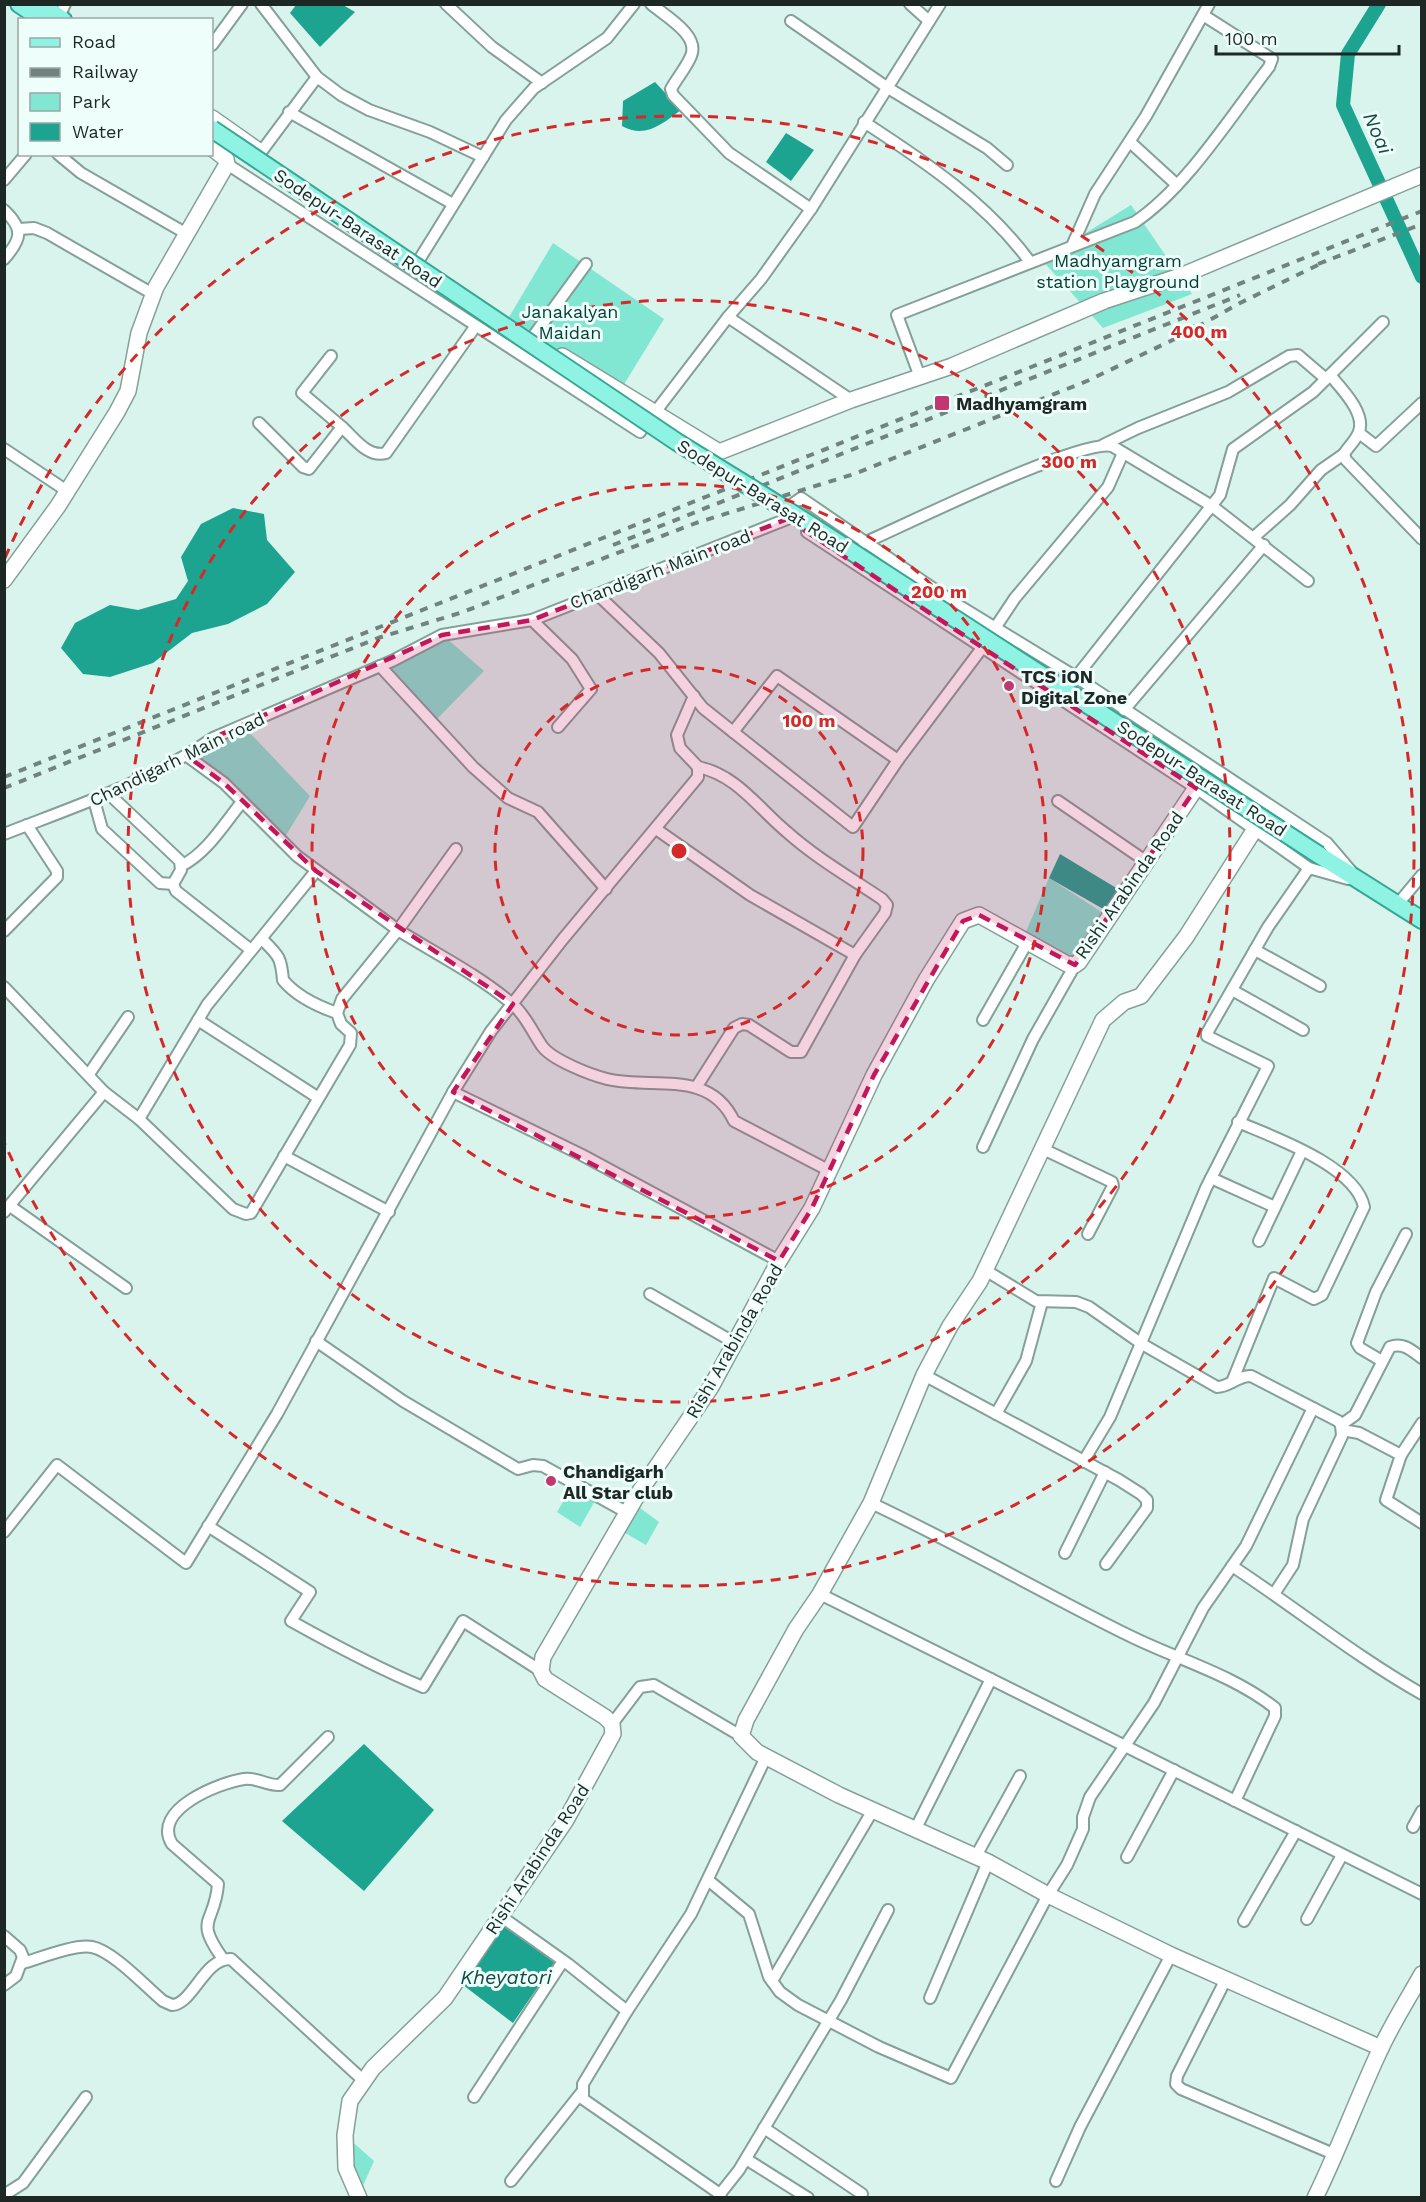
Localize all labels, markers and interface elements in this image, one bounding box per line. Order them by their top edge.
legend [18,18,213,156]
scale bar [1216,18,1399,56]
text: 100 m [1225,28,1278,49]
text: Road [72,31,116,52]
text: Railway [72,61,139,82]
text: Park [72,91,111,112]
water label: Noai [1358,108,1398,159]
text: Water [72,121,124,142]
street label: Sodepur-Barasat Road [270,164,446,292]
park label: Madhyamgram station Playground [1036,250,1200,292]
park label: Janakalyan Maidan [521,301,619,343]
text: 400 m [1171,321,1227,342]
place label: Madhyamgram [956,393,1087,414]
marker: Madhyamgram [933,394,951,412]
street label: Sodepur-Barasat Road [674,435,852,557]
text: 300 m [1041,451,1097,472]
street label: Chandigarh Main road [567,525,753,613]
text: 200 m [911,581,967,602]
place label: TCS iON Digital Zone [1021,666,1127,708]
marker: TCS iON Digital Zone [1002,679,1016,693]
street label: Chandigarh Main road [86,707,268,811]
text: 100 m [782,710,836,731]
street label: Sodepur-Barasat Road [1113,715,1291,841]
street label: Rishi Arabinda Road [1070,807,1188,963]
centre of rings [669,841,689,861]
street label: Rishi Arabinda Road [681,1260,787,1422]
place label: Chandigarh All Star club [563,1461,673,1503]
marker: Chandigarh All Star club [544,1474,558,1488]
street label: Rishi Arabinda Road [481,1780,593,1938]
water label: Kheyatori [460,1965,552,1989]

